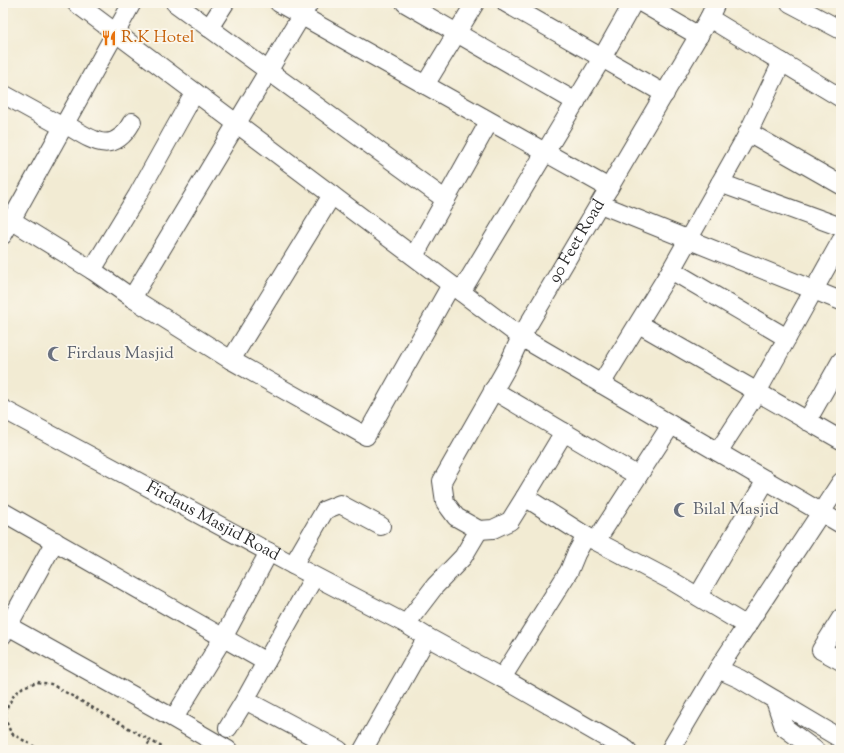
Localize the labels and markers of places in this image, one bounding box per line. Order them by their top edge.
place label: R.K Hotel [121,26,195,50]
restaurant icon: R.K Hotel [100,29,118,47]
place label: Firdaus Masjid [67,342,174,366]
mosque icon: Firdaus Masjid [46,345,64,363]
place label: Bilal Masjid [693,498,779,522]
mosque icon: Bilal Masjid [672,501,690,519]

